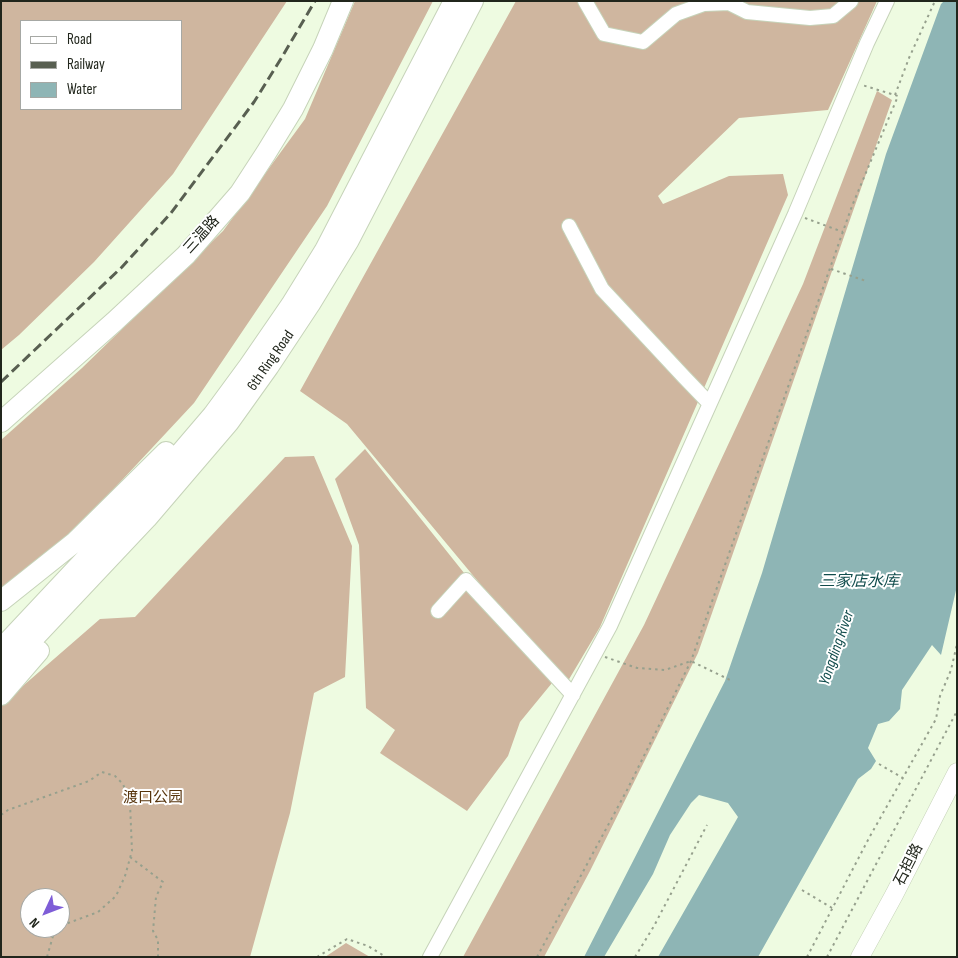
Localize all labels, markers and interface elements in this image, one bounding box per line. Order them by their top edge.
legend [20,20,182,110]
text: Road [67,30,92,49]
text: Railway [67,55,105,74]
text: Water [67,80,97,99]
street label: 三温路 [180,212,224,258]
street label: 6th Ring Road [244,327,298,395]
water label: 三家店水库 [819,572,899,592]
water label: Yongding River [815,608,859,688]
park label: 渡口公园 [123,789,183,807]
street label: 石担路 [891,841,927,889]
north arrow [20,888,70,938]
text: N [26,914,43,931]

